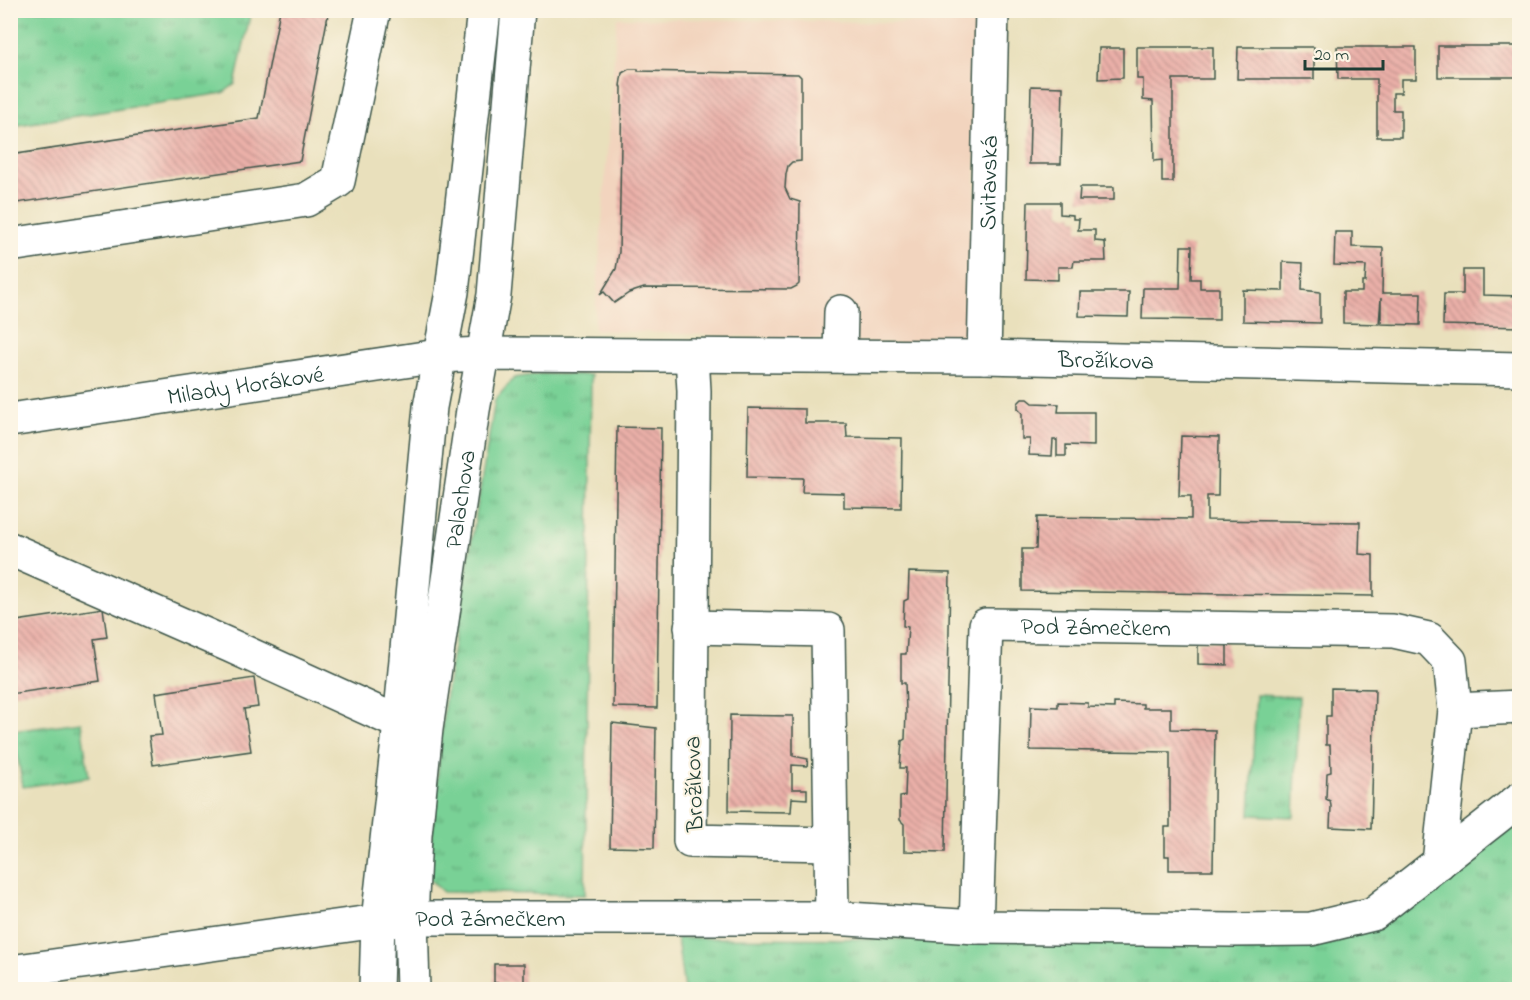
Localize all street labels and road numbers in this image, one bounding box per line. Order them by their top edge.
street label: Svitavská [972,136,1009,231]
street label: Brožíkova [1057,344,1154,381]
street label: Milady Horákové [165,358,327,416]
street label: Palachova [438,448,487,551]
street label: Pod Zámečkem [1020,611,1171,648]
street label: Brožíkova [676,735,715,833]
street label: Pod Zámečkem [415,903,565,938]

